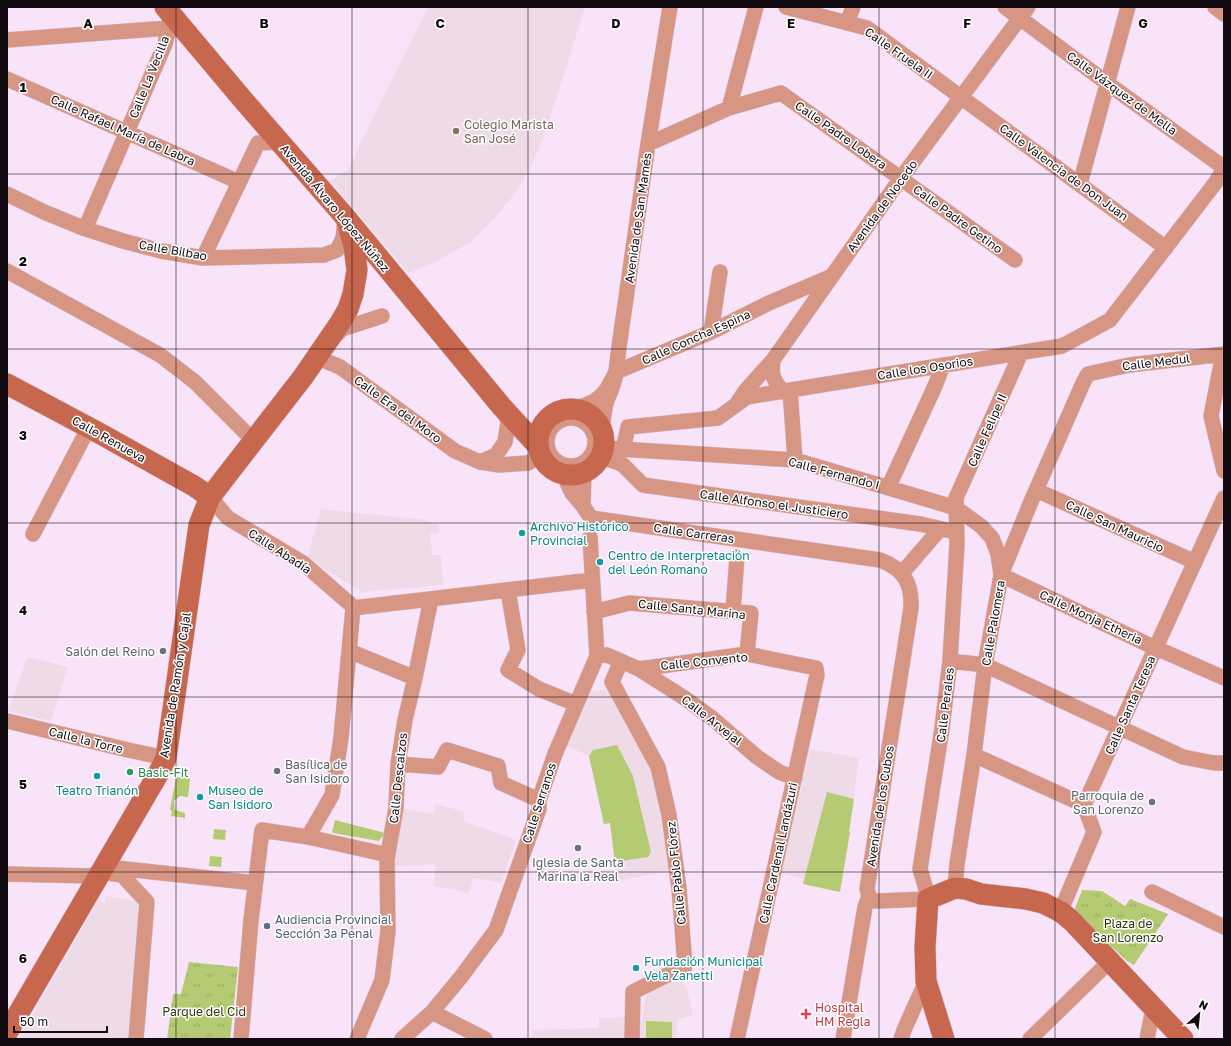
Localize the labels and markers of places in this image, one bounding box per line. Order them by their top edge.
place label: Colegio Marista San José [464,117,554,146]
marker: Colegio Marista San José [451,126,461,136]
place label: Archivo Histórico Provincial [530,519,629,548]
marker: Archivo Histórico Provincial [517,528,527,538]
place label: Centro de Interpretación del León Romano [608,548,750,577]
marker: Centro de Interpretación del León Romano [595,557,605,567]
place label: Salón del Reino [65,644,155,659]
marker: Salón del Reino [158,646,168,656]
place label: Basílica de San Isidoro [285,757,350,786]
place label: Basic-Fit [138,765,189,780]
marker: Basílica de San Isidoro [272,766,282,776]
marker: Basic-Fit [125,767,135,777]
marker: Teatro Trianón [92,771,102,781]
place label: Teatro Trianón [56,783,138,798]
place label: Museo de San Isidoro [208,783,273,812]
place label: Parroquia de San Lorenzo [1071,788,1144,817]
marker: Museo de San Isidoro [195,792,205,802]
marker: Parroquia de San Lorenzo [1147,797,1157,807]
marker: Iglesia de Santa Marina la Real [573,843,583,853]
place label: Iglesia de Santa Marina la Real [532,855,624,884]
place label: Audiencia Provincial Sección 3ª Penal [275,912,392,941]
marker: Audiencia Provincial Sección 3ª Penal [262,921,272,931]
place label: Fundación Municipal Vela Zanetti [644,954,763,983]
marker: Fundación Municipal Vela Zanetti [631,963,641,973]
place label: Hospital HM Regla [815,1000,870,1029]
marker: Hospital HM Regla [800,1008,812,1020]

